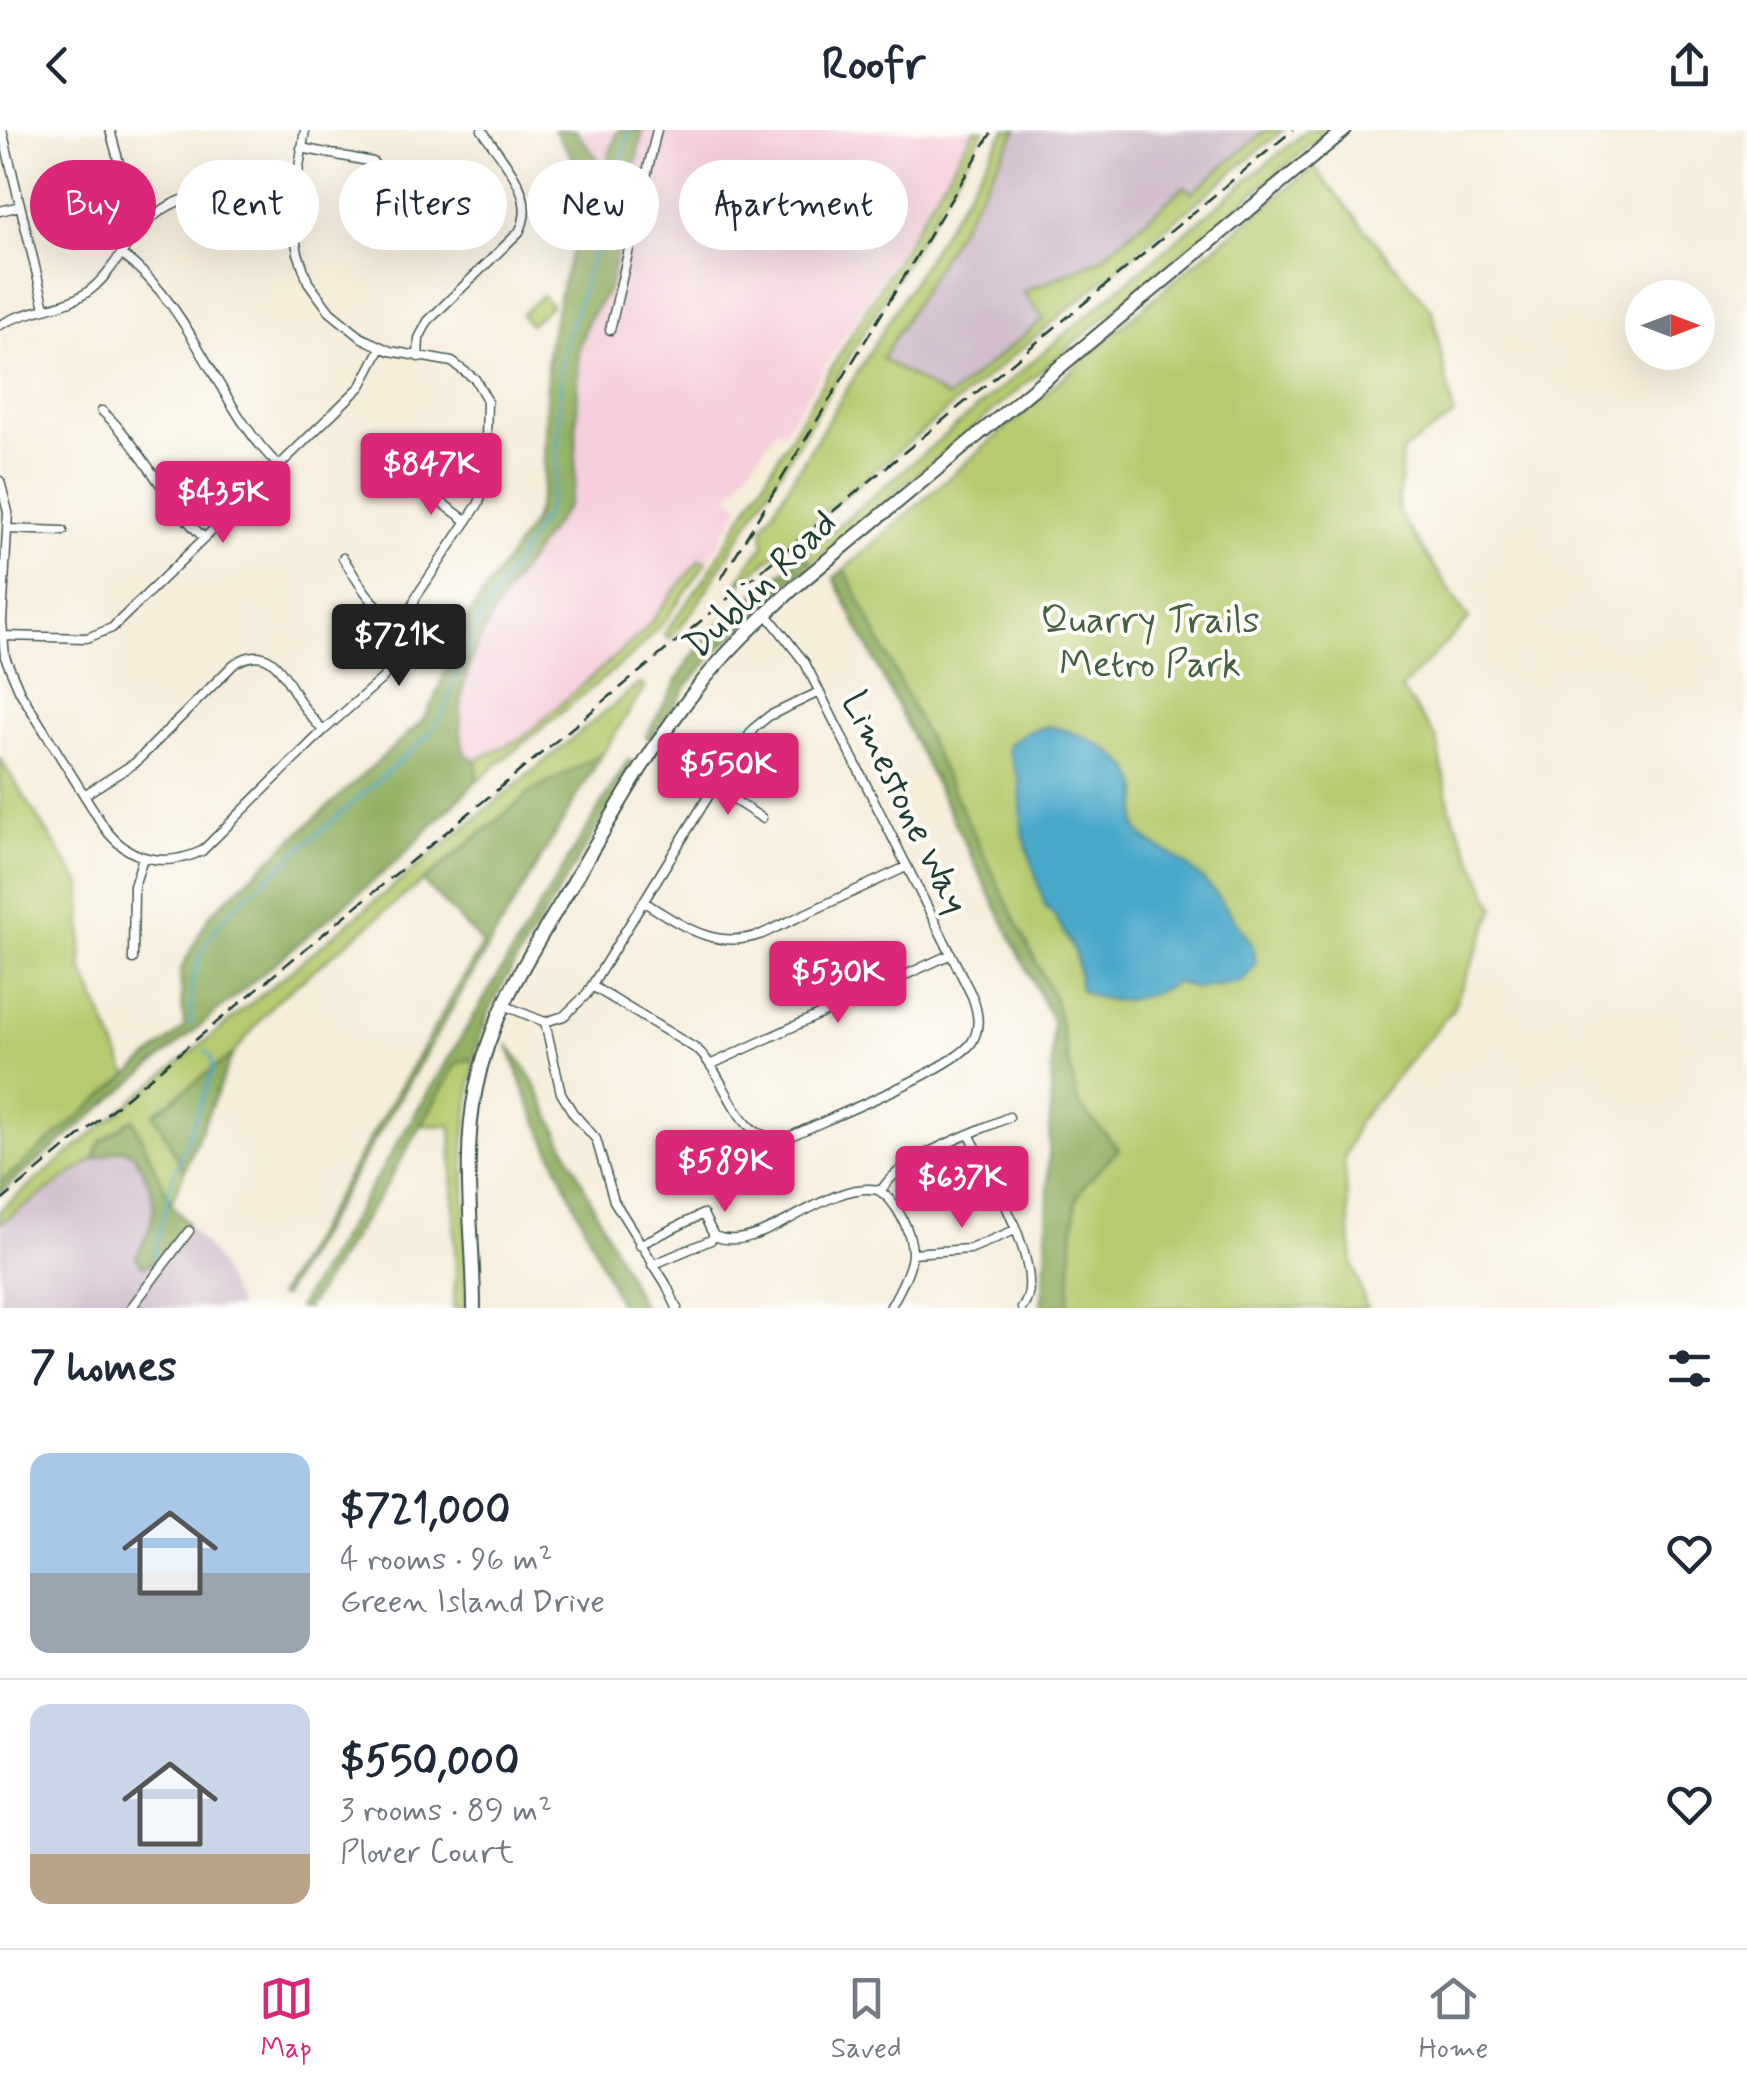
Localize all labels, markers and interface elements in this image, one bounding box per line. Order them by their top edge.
text: Roofr [822,36,925,95]
icon: back [30,38,85,93]
icon: share [1662,38,1717,93]
chip: Buy [30,160,156,250]
chip: Rent [176,160,319,250]
chip: Filters [339,160,507,250]
chip: New [527,160,659,250]
chip: Apartment [679,160,908,250]
north arrow [1625,280,1715,370]
map controls [1625,280,1715,370]
pin: $847K [361,433,501,518]
text: $847K [383,444,479,486]
pin: $435K [153,461,293,546]
text: $435K [177,472,269,514]
street label: Dublin Road [674,500,848,670]
park label: Quarry Trails Metro Park [1041,597,1259,690]
pin: $721K [329,604,469,689]
text: $721K [354,615,444,657]
street label: Limestone Way [829,683,979,923]
pin: $550K [658,733,798,818]
text: $550K [680,744,776,786]
pin: $530K [768,941,908,1026]
text: $530K [791,952,885,994]
pin: $589K [655,1130,795,1215]
text: $589K [678,1141,772,1183]
pin: $637K [892,1146,1032,1231]
text: $637K [917,1157,1007,1199]
text: 7 homes [30,1341,177,1396]
icon: filters [1662,1341,1717,1396]
text: $721,000 [340,1484,511,1539]
icon: home [110,1493,230,1613]
icon: heart [1662,1526,1717,1581]
text: 4 rooms · 96 m² [340,1539,553,1581]
text: Green Island Drive [340,1581,605,1623]
text: $550,000 [340,1735,519,1790]
icon: home [110,1744,230,1864]
icon: heart [1662,1777,1717,1832]
text: 3 rooms · 89 m² [340,1790,552,1832]
text: Plover Court [340,1832,514,1874]
tab: Map [259,1971,314,2068]
tab: Saved [831,1971,902,2068]
tab: Home [1419,1971,1488,2068]

